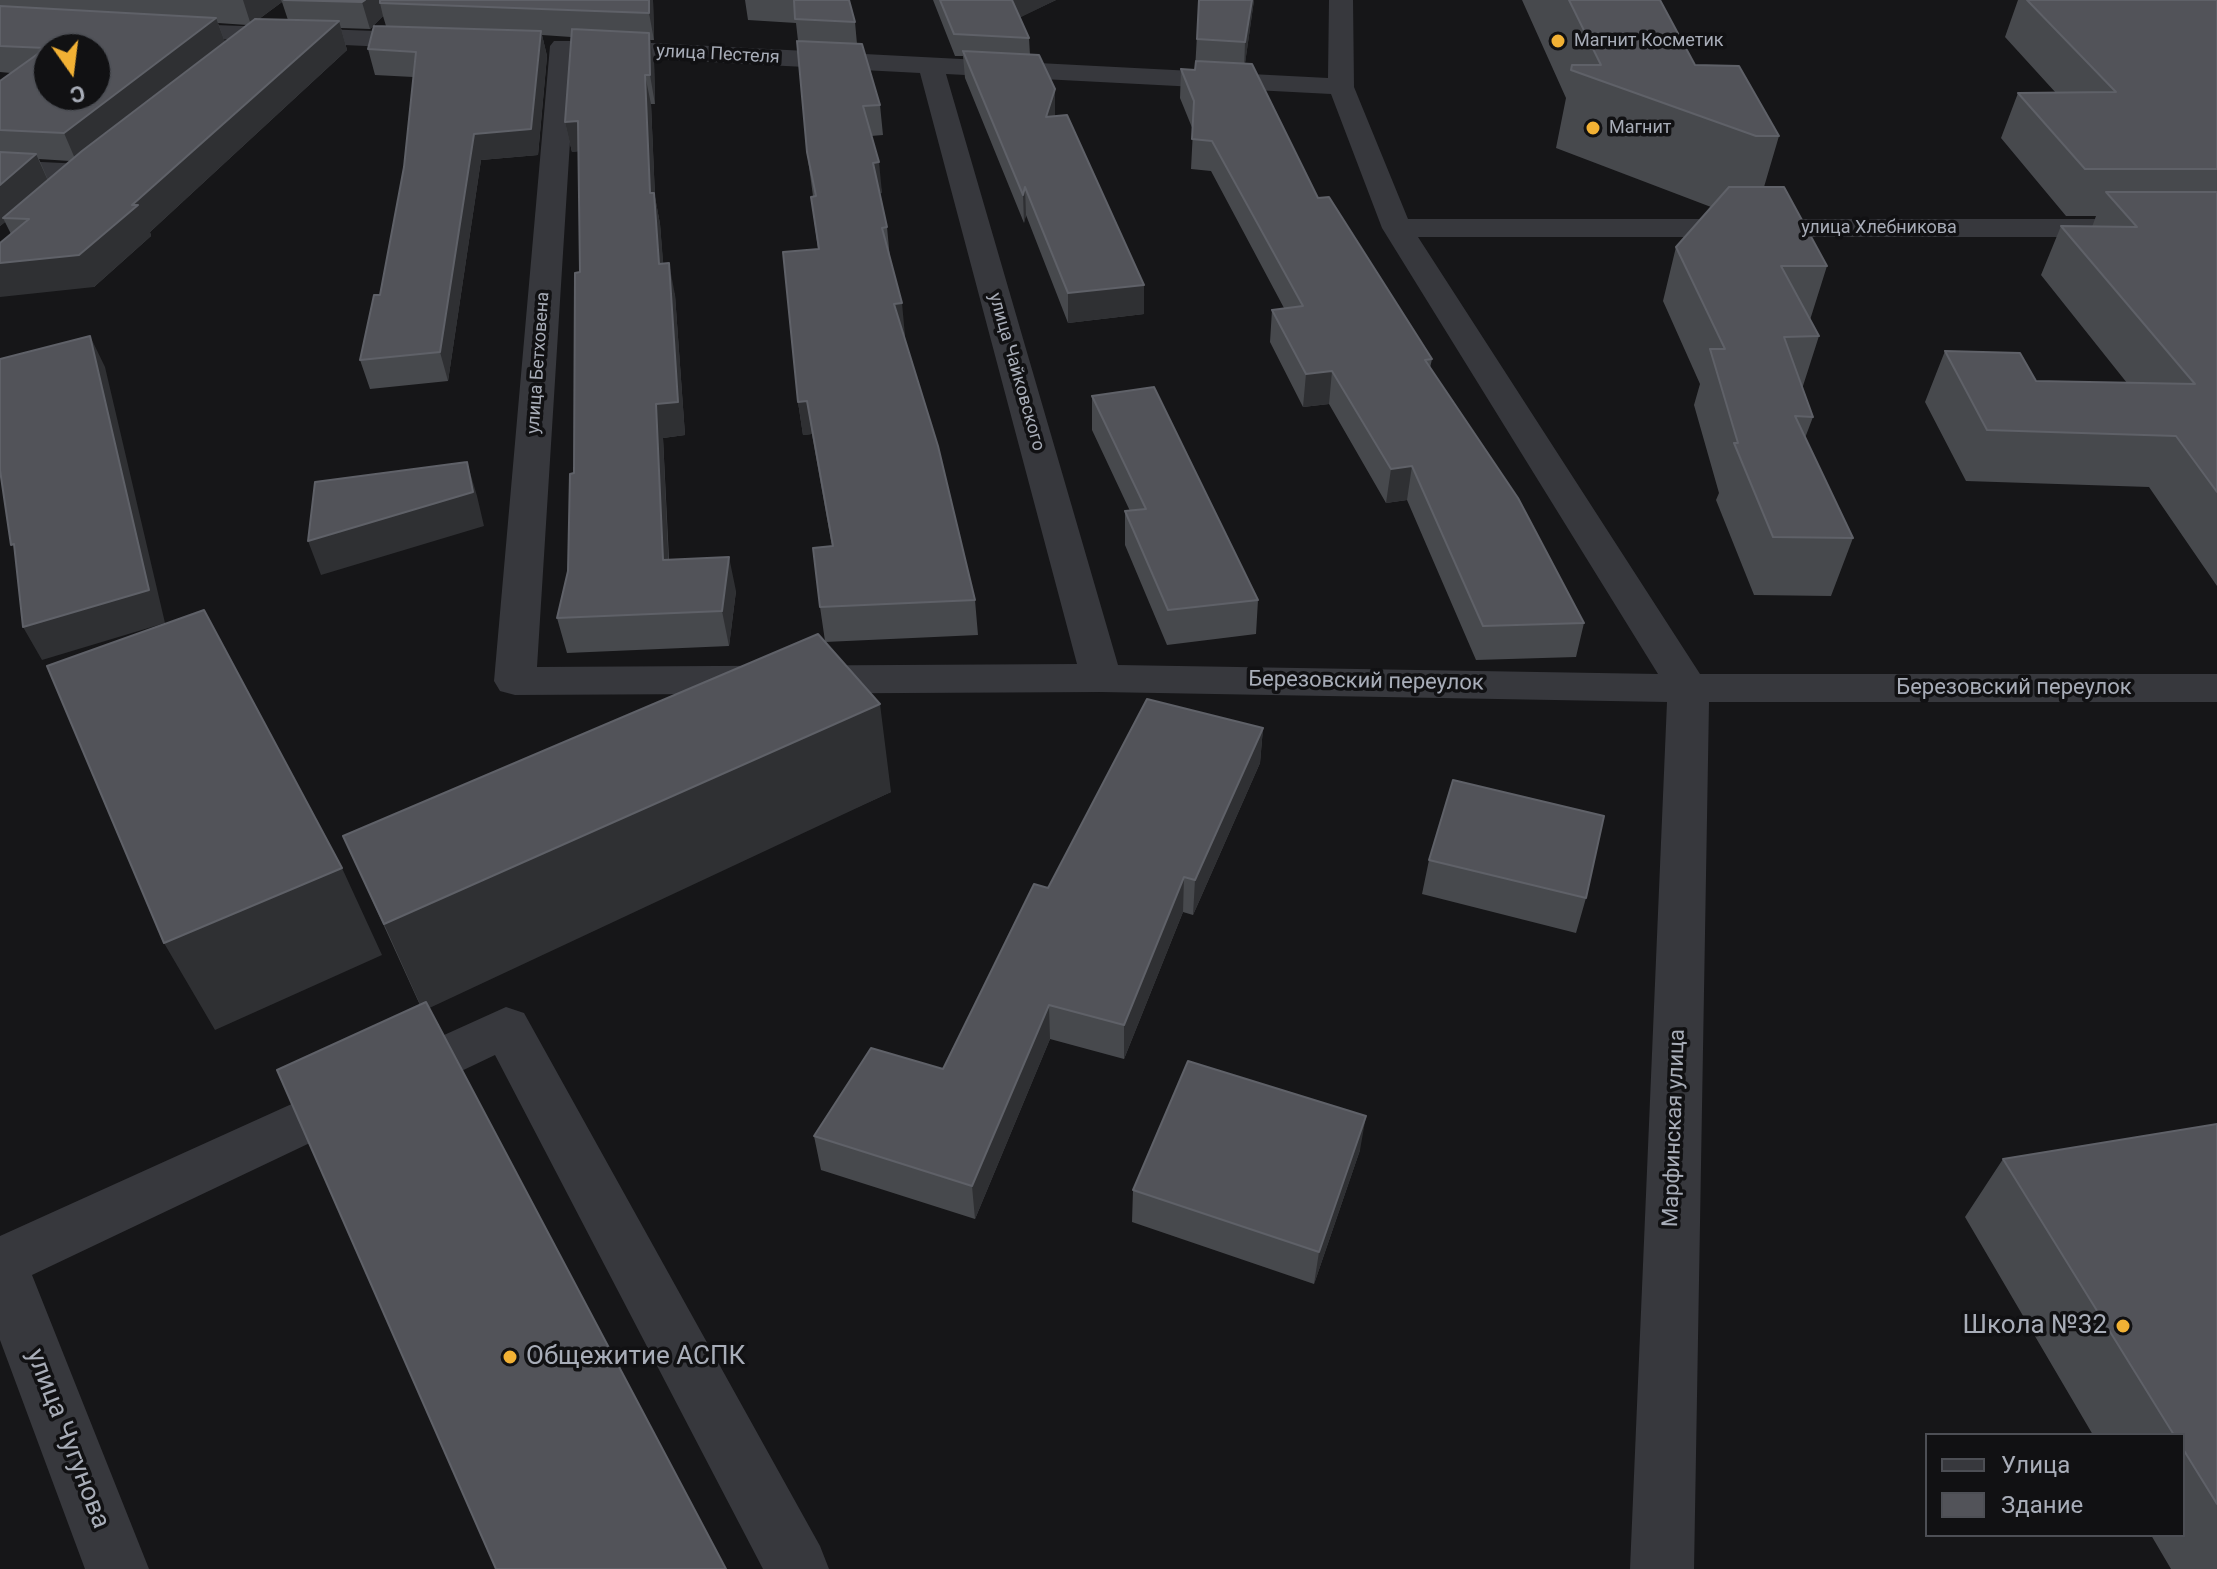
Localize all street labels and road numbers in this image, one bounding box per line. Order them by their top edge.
street label: улица Пестеля [656,41,780,69]
street label: улица Хлебникова [1801,217,1957,239]
street label: улица Бетховена [523,291,555,435]
street label: улица Чайковского [983,291,1049,453]
street label: Березовский переулок [1248,667,1484,697]
street label: Березовский переулок [1896,675,2132,701]
street label: Марфинская улица [1658,1029,1692,1227]
street label: улица Чугунова [18,1345,116,1533]

